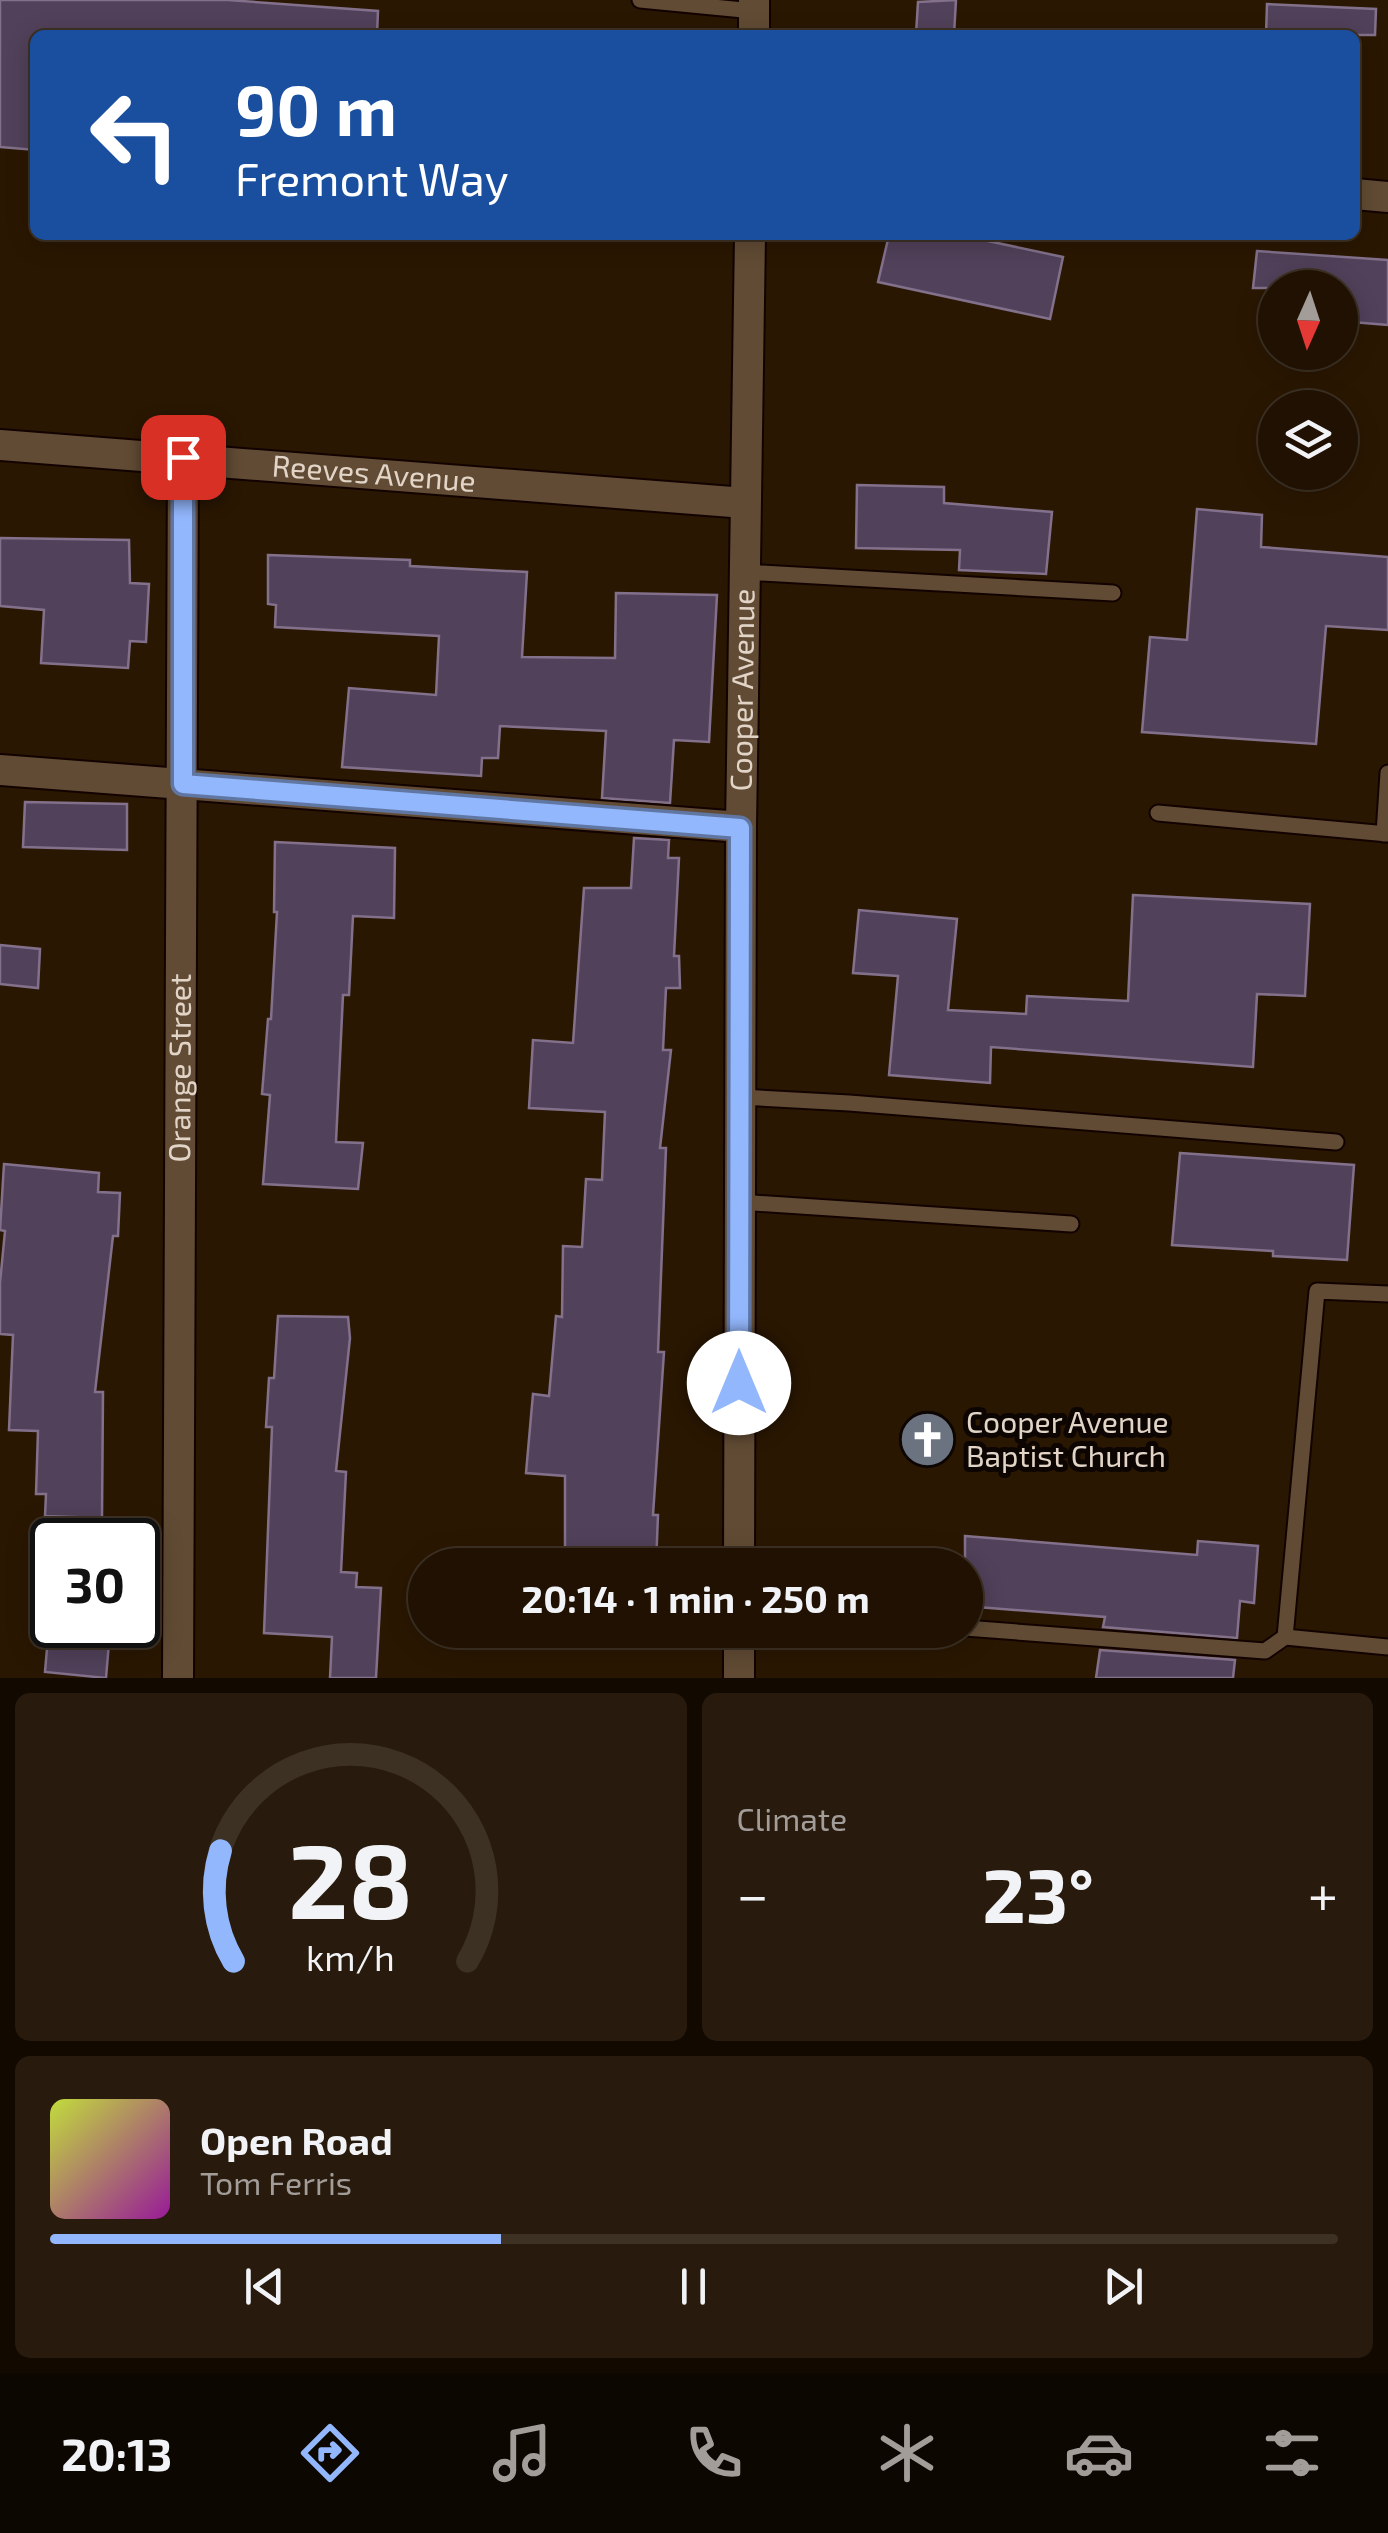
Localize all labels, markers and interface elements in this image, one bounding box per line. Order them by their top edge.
text: 90 m [235,66,397,150]
icon: left [70,70,200,200]
text: Fremont Way [235,151,508,205]
north arrow [1258,270,1358,370]
map controls [1258,270,1358,490]
button: layers [1258,390,1358,490]
pin [141,415,226,500]
icon: arrive [156,430,211,485]
street label: Reeves Avenue [271,446,477,498]
street label: Cooper Avenue [722,588,761,792]
street label: Orange Street [160,973,197,1163]
position arrow [687,1331,791,1435]
place label: Cooper Avenue Baptist Church [966,1403,1169,1473]
church icon: Cooper Avenue Baptist Church [897,1410,957,1470]
speed limit sign: 30 [30,1518,160,1648]
text: 20:14 · 1 min · 250 m [521,1575,870,1621]
text: Climate [737,1799,847,1837]
text: 28 [288,1815,413,1940]
text: 23° [982,1848,1094,1938]
text: − [737,1860,769,1926]
text: + [1308,1860,1338,1926]
text: km/h [306,1935,395,1978]
text: Open Road [200,2117,393,2163]
text: Tom Ferris [200,2163,352,2201]
icon: previous [237,2259,292,2314]
icon: pause [666,2259,721,2314]
icon: next [1096,2259,1151,2314]
icon: directions [295,2418,365,2488]
icon: music [487,2418,557,2488]
icon: phone [679,2418,749,2488]
icon: climate [872,2418,942,2488]
icon: car [1064,2418,1134,2488]
icon: filters [1257,2418,1327,2488]
text: 20:13 [61,2426,172,2480]

